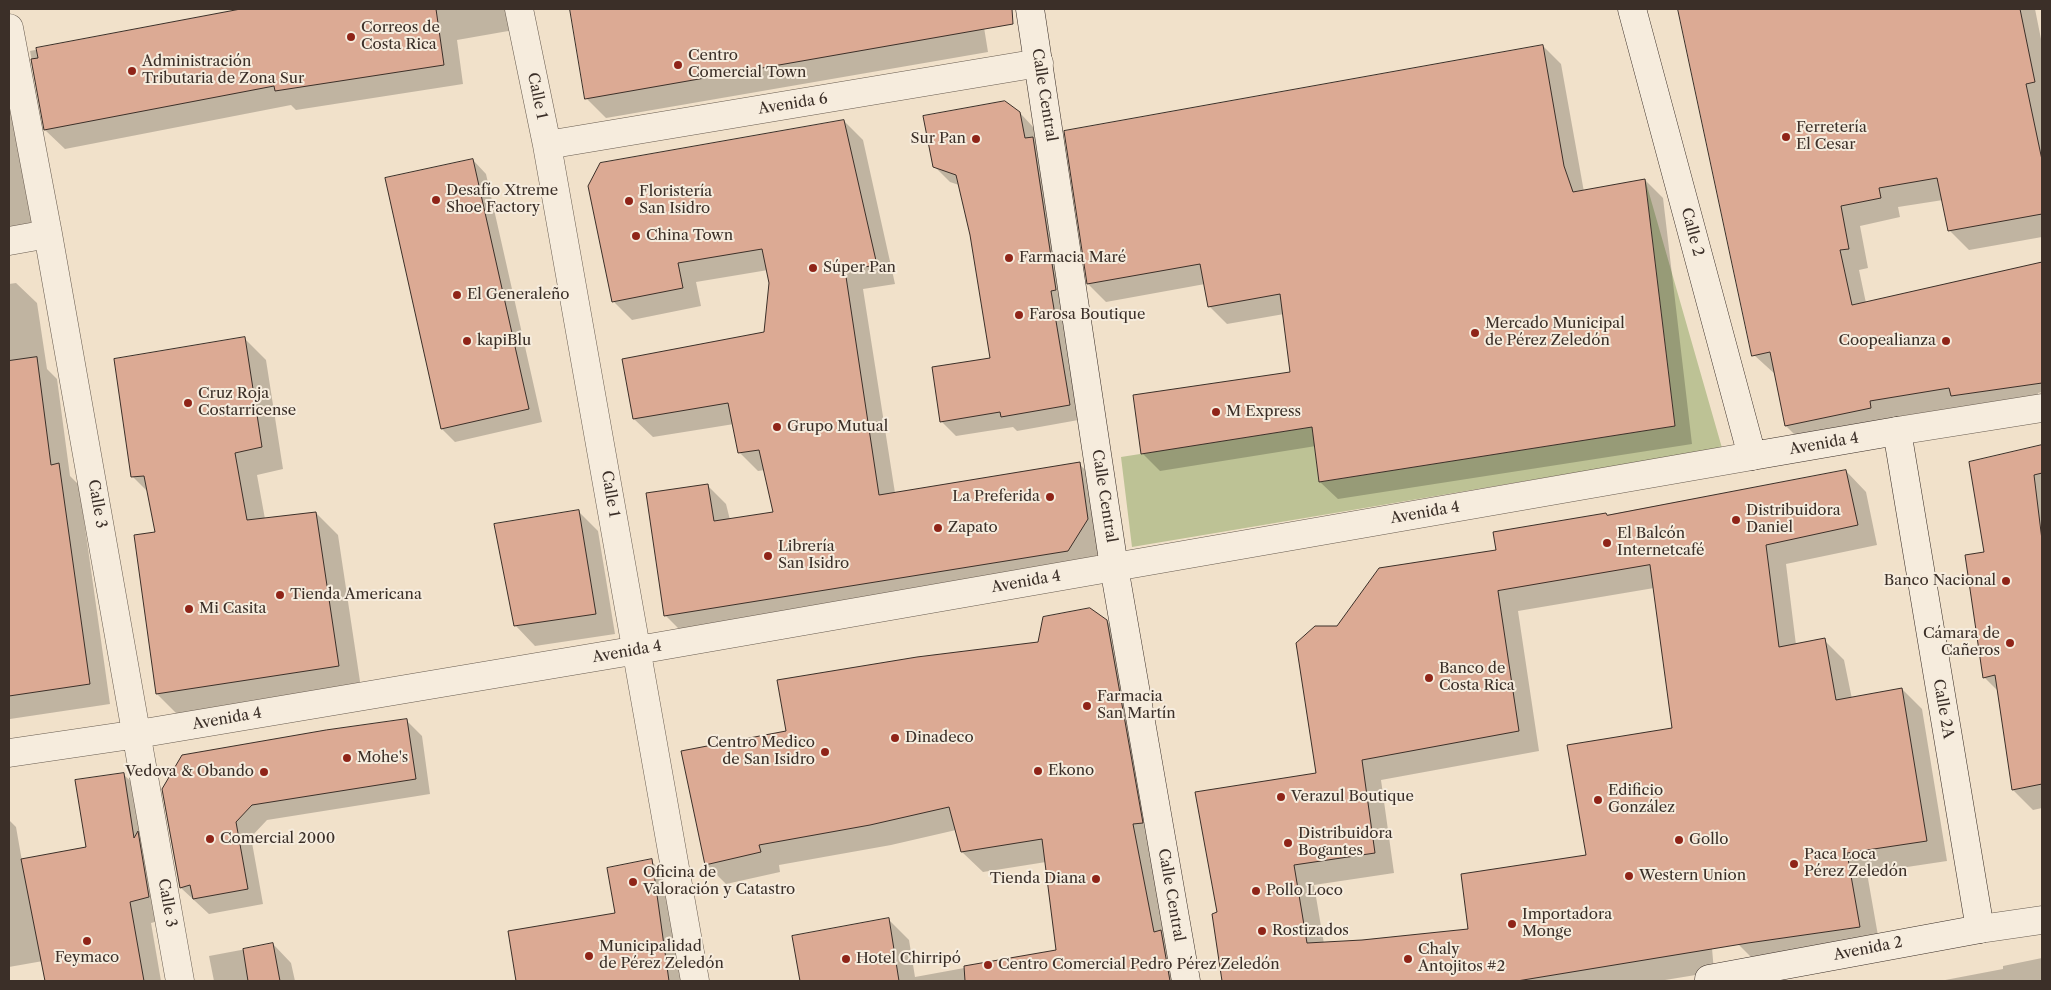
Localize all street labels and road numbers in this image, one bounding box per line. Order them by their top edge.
street label: Calle Central [1028,47,1060,143]
street label: Calle 1 [523,71,551,121]
street label: Avenida 6 [757,90,829,118]
street label: Calle 2 [1677,206,1707,258]
street label: Avenida 4 [1788,429,1860,459]
street label: Calle Central [1088,448,1120,544]
street label: Calle 1 [597,469,623,519]
street label: Calle 3 [84,478,110,530]
street label: Avenida 4 [1389,498,1461,528]
street label: Avenida 4 [990,567,1062,597]
street label: Avenida 4 [591,637,663,667]
street label: Calle 2A [1929,678,1957,740]
street label: Avenida 4 [191,704,263,734]
street label: Calle Central [1154,847,1188,943]
street label: Calle 3 [154,877,180,929]
street label: Avenida 2 [1832,933,1904,965]

